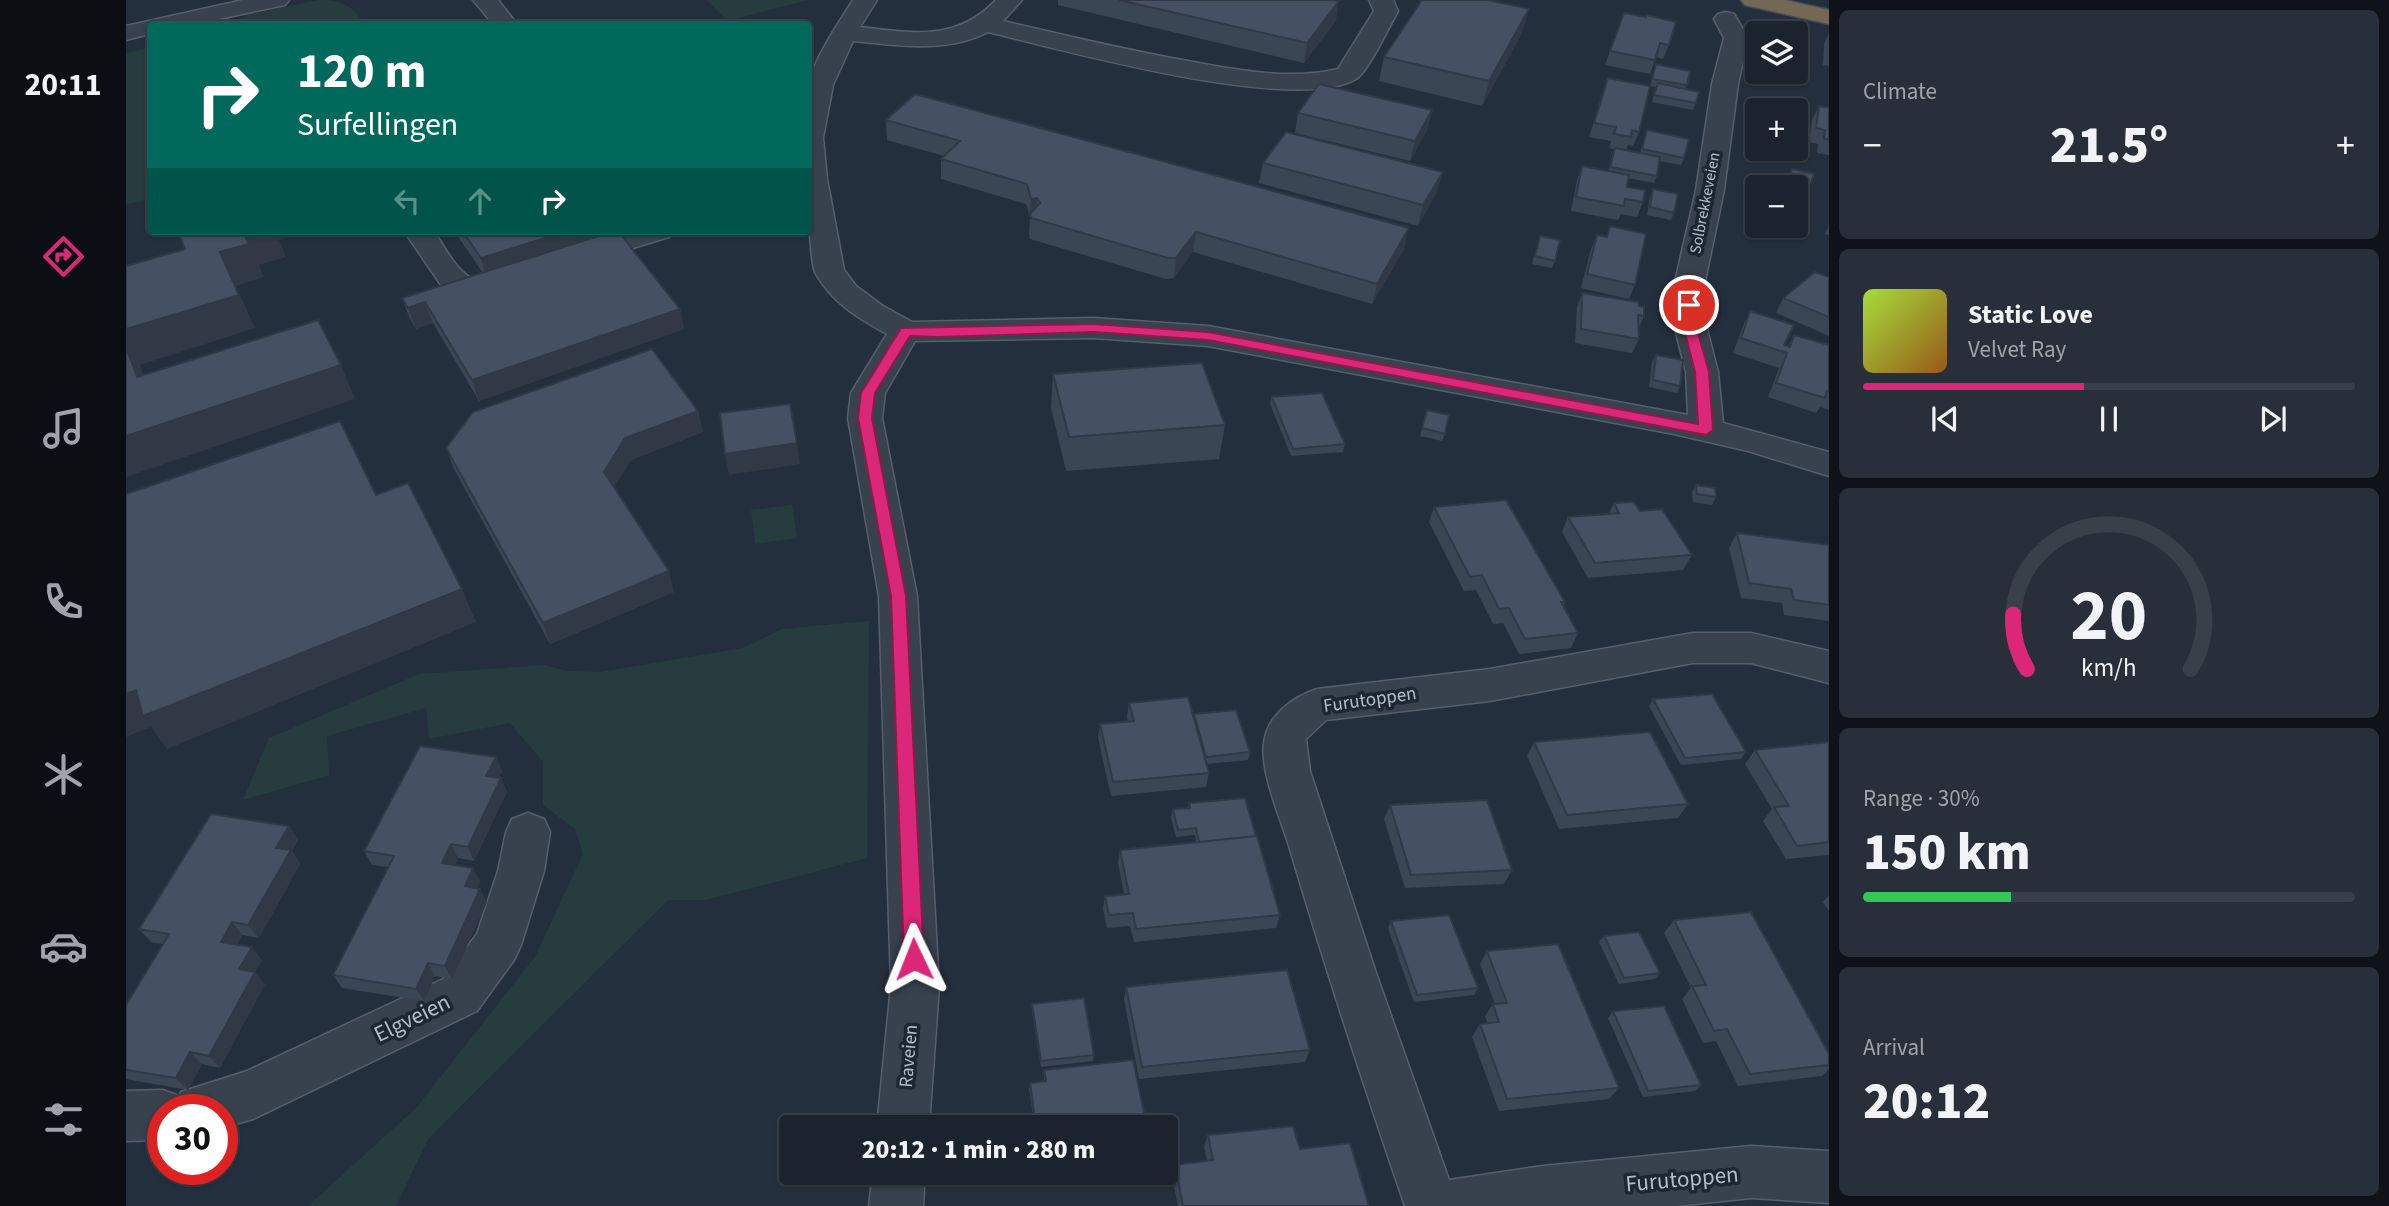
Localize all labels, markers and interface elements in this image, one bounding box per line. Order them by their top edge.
map controls [1745,21,1808,238]
button: layers [1745,21,1808,84]
text: 120 m [297,37,426,107]
icon: right [182,49,273,140]
text: 20:11 [24,62,102,108]
text: Climate [1863,75,1937,108]
button: + [1745,98,1808,161]
text: Surfellingen [297,102,458,148]
text: 21.5° [2050,109,2168,183]
text: − [1863,119,1882,173]
text: + [2336,119,2355,173]
street label: Solbrekkeveien [1684,150,1726,256]
button: − [1745,175,1808,238]
icon: left [388,182,426,220]
icon: ahead [461,182,499,220]
icon: right [534,182,572,220]
icon: directions [39,232,88,281]
pin [1659,275,1719,335]
icon: arrive [1670,286,1708,324]
text: Static Love [1968,296,2093,333]
text: Velvet Ray [1968,333,2066,366]
icon: previous [1926,400,1964,438]
icon: pause [2090,400,2128,438]
icon: next [2254,400,2292,438]
icon: music [39,404,88,453]
text: 20 [2071,564,2147,668]
icon: phone [39,577,88,626]
text: km/h [2081,650,2137,686]
street label: Furutoppen [1322,680,1418,720]
icon: climate [39,750,88,799]
text: Range · 30% [1863,782,1980,815]
text: 150 km [1863,816,2031,890]
icon: car [39,922,88,971]
position arrow [877,922,951,996]
street label: Elgveien [368,985,456,1051]
street label: Raveien [893,1023,925,1089]
text: Arrival [1863,1031,1925,1064]
text: 20:12 [1863,1065,1990,1139]
speed limit sign: 30 [147,1094,238,1185]
icon: filters [39,1095,88,1144]
text: 20:12 · 1 min · 280 m [862,1131,1095,1168]
street label: Furutoppen [1624,1158,1740,1200]

